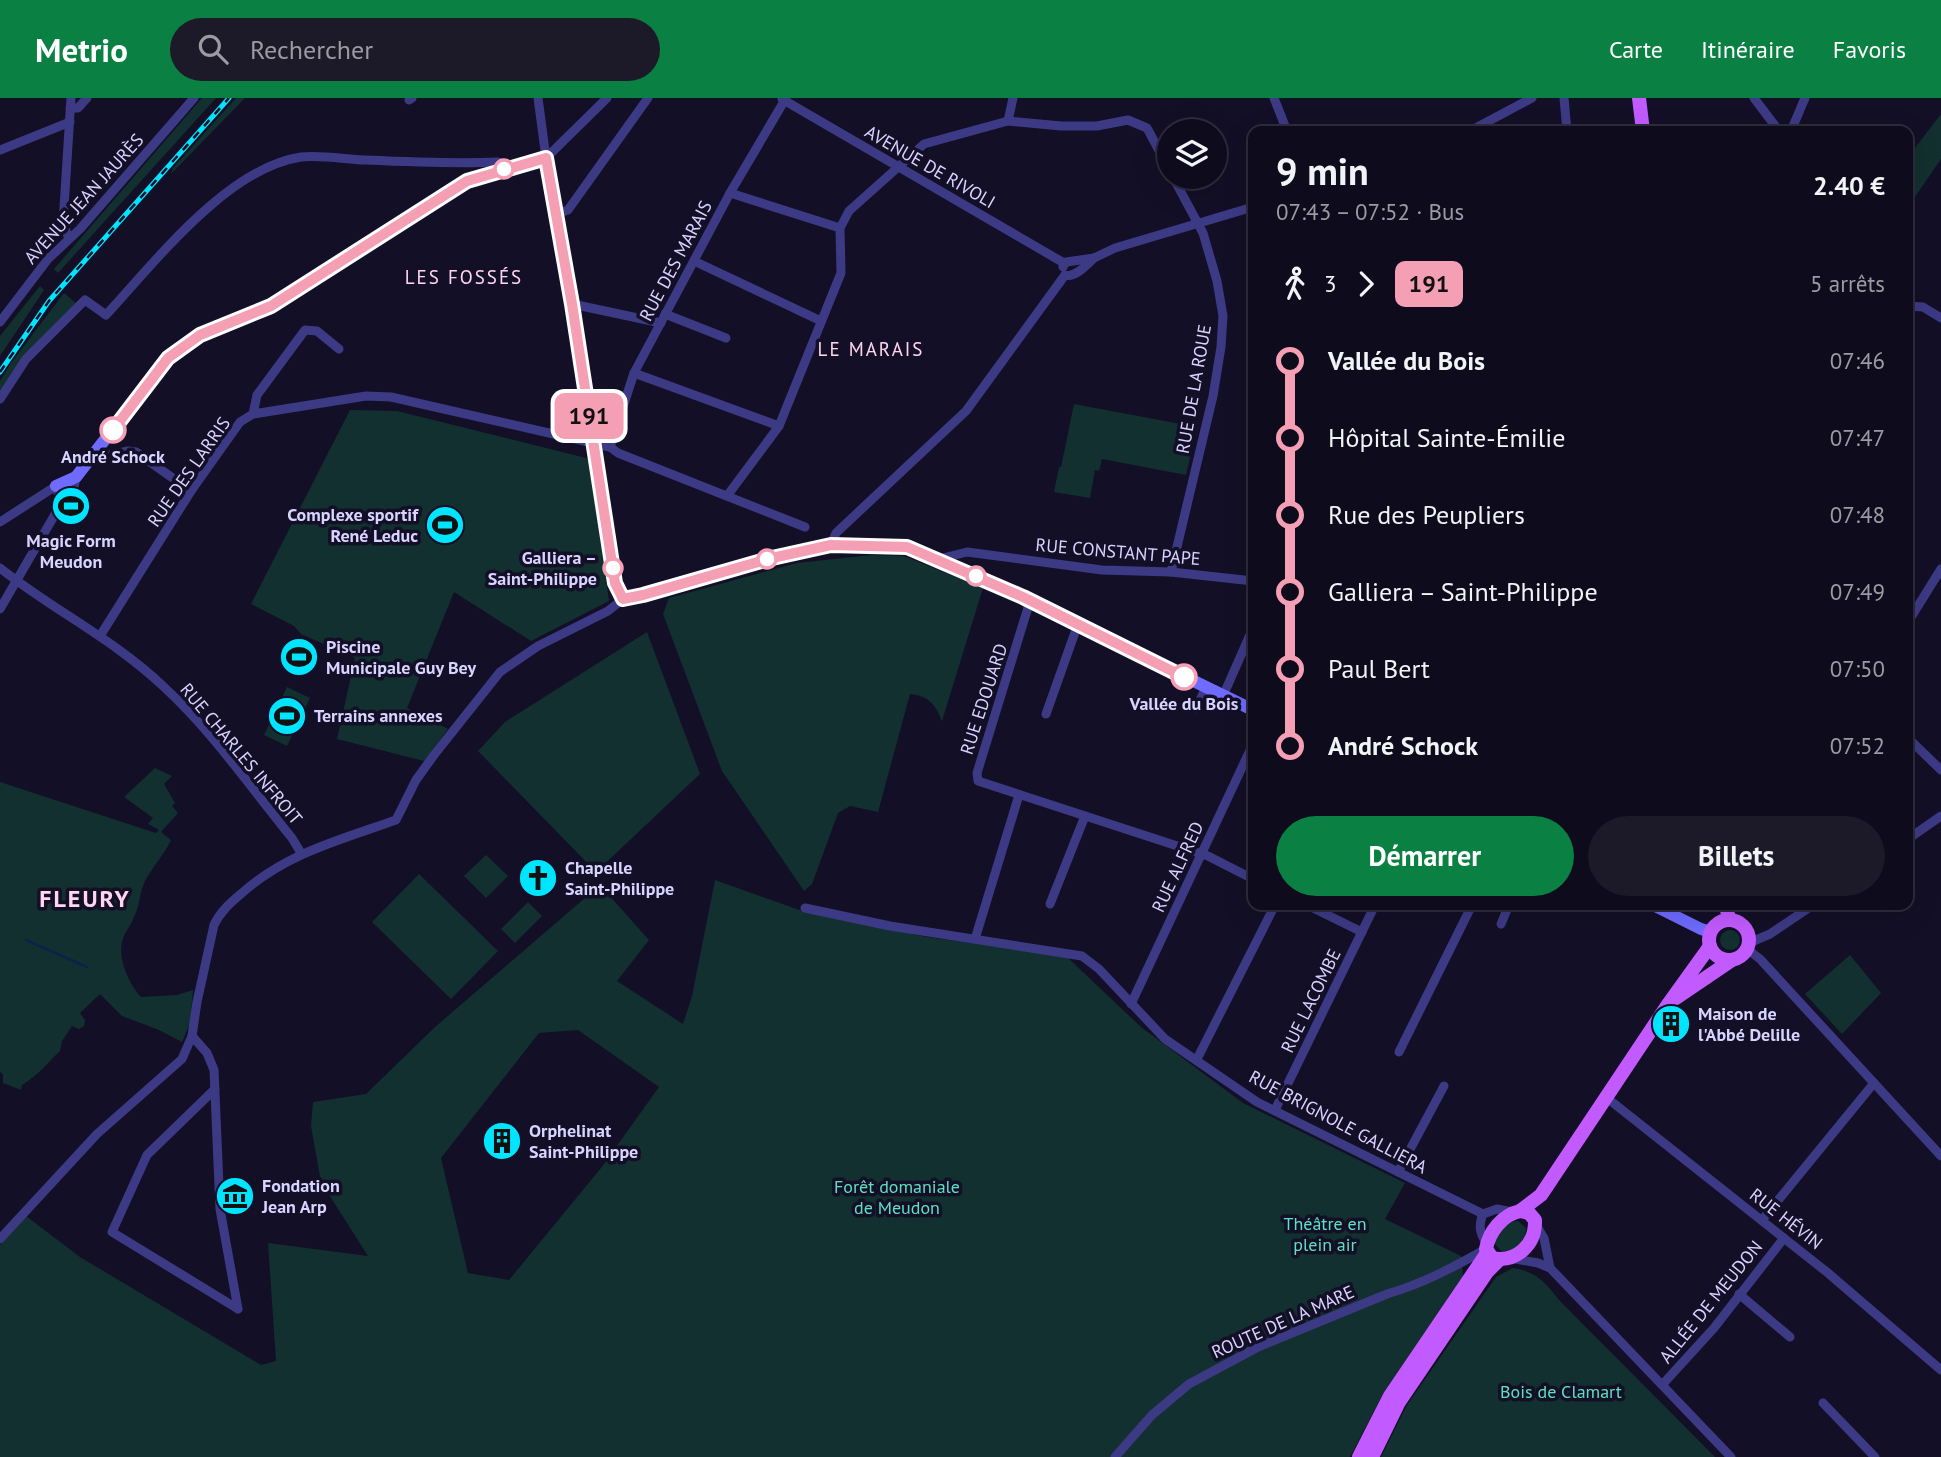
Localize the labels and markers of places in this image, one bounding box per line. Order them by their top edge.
unlabelled marker [494,159,514,179]
marker: André Schock [100,417,126,443]
place label: André Schock [61,445,165,468]
sports icon: Magic Form Meudon [50,485,92,527]
place label: Complexe sportif René Leduc [287,503,419,547]
sports icon: Complexe sportif René Leduc [424,504,466,546]
place label: Magic Form Meudon [26,529,116,573]
place label: Galliera – Saint-Philippe [488,546,597,590]
unlabelled marker [757,549,777,569]
marker: Galliera – Saint-Philippe [603,558,623,578]
unlabelled marker [966,566,986,586]
place label: Piscine Municipale Guy Bey [326,635,476,679]
sports icon: Piscine Municipale Guy Bey [278,636,320,678]
marker: Vallée du Bois [1171,664,1197,690]
place label: Vallée du Bois [1129,692,1239,715]
sports icon: Terrains annexes [266,695,308,737]
place label: Terrains annexes [314,704,443,727]
place label: Chapelle Saint-Philippe [565,856,674,900]
church icon: Chapelle Saint-Philippe [517,857,559,899]
place label: Maison de l'Abbé Delille [1698,1002,1800,1046]
building icon: Maison de l'Abbé Delille [1650,1003,1692,1045]
place label: Orphelinat Saint-Philippe [529,1119,638,1163]
building icon: Orphelinat Saint-Philippe [481,1120,523,1162]
place label: Fondation Jean Arp [261,1174,340,1218]
museum icon: Fondation Jean Arp [214,1175,256,1217]

